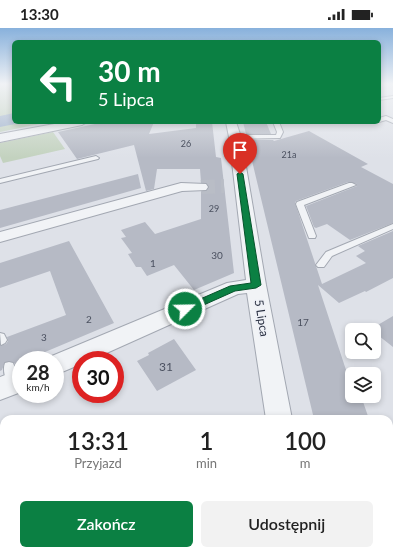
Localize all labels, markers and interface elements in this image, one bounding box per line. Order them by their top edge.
text: 13:30 [20,5,59,23]
text: 30 m [98,54,161,88]
icon: left [32,56,84,108]
text: 5 Lipca [98,88,154,110]
pin [223,133,257,174]
house number: 26 [181,138,191,149]
icon: arrive [229,139,251,161]
house number: 21a [282,149,296,160]
house number: 29 [209,203,219,214]
house number: 30 [211,249,223,261]
house number: 1 [150,257,156,269]
position arrow [164,288,206,330]
street label: 5 Lipca [252,298,272,338]
house number: 2 [86,313,92,325]
house number: 17 [297,316,309,328]
map controls [345,323,381,403]
button: search [345,323,381,359]
house number: 3 [41,331,47,343]
speed limit sign: 30 [72,351,124,403]
house number: 31 [159,359,173,374]
text: 28 [26,360,50,384]
button: layers [345,367,381,403]
text: km/h [26,381,50,393]
text: 13:31 [67,426,129,455]
text: 1 [200,426,213,455]
text: 100 [284,426,326,455]
text: Przyjazd [74,455,122,471]
text: min [196,455,217,471]
text: m [300,455,310,471]
button: Zakończ [20,501,193,547]
button: Udostępnij [201,501,373,547]

